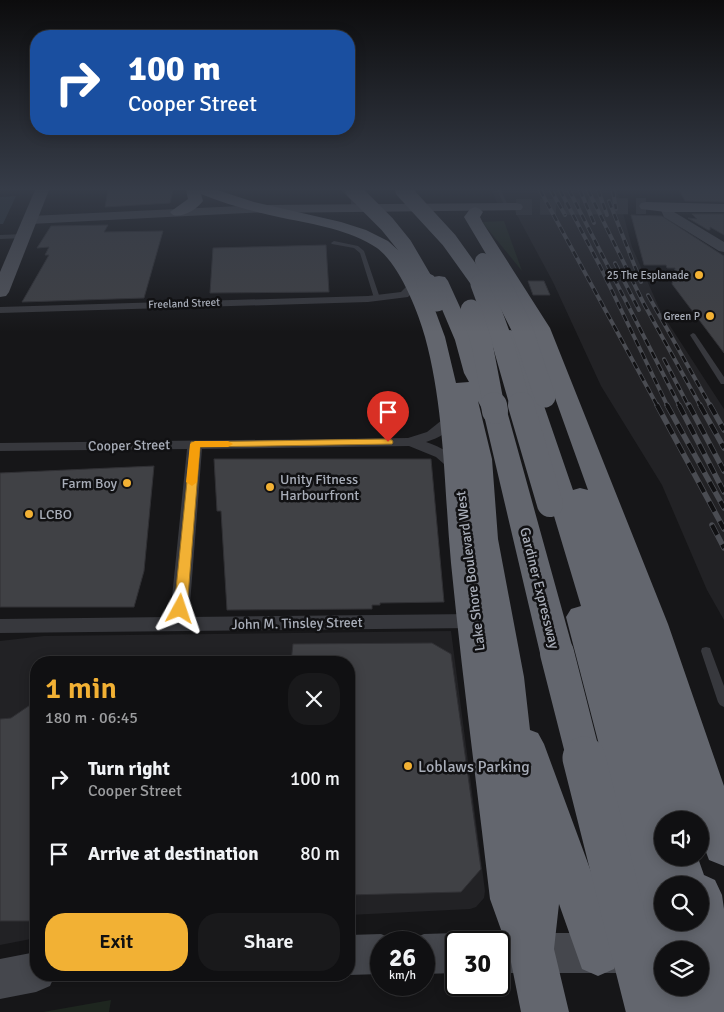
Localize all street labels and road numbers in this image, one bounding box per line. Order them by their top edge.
street label: Freeland Street [148,296,220,311]
street label: Cooper Street [88,436,170,455]
street label: Lake Shore Boulevard West [452,490,489,652]
street label: Gardiner Expressway [516,526,563,651]
street label: John M. Tinsley Street [231,614,363,633]

